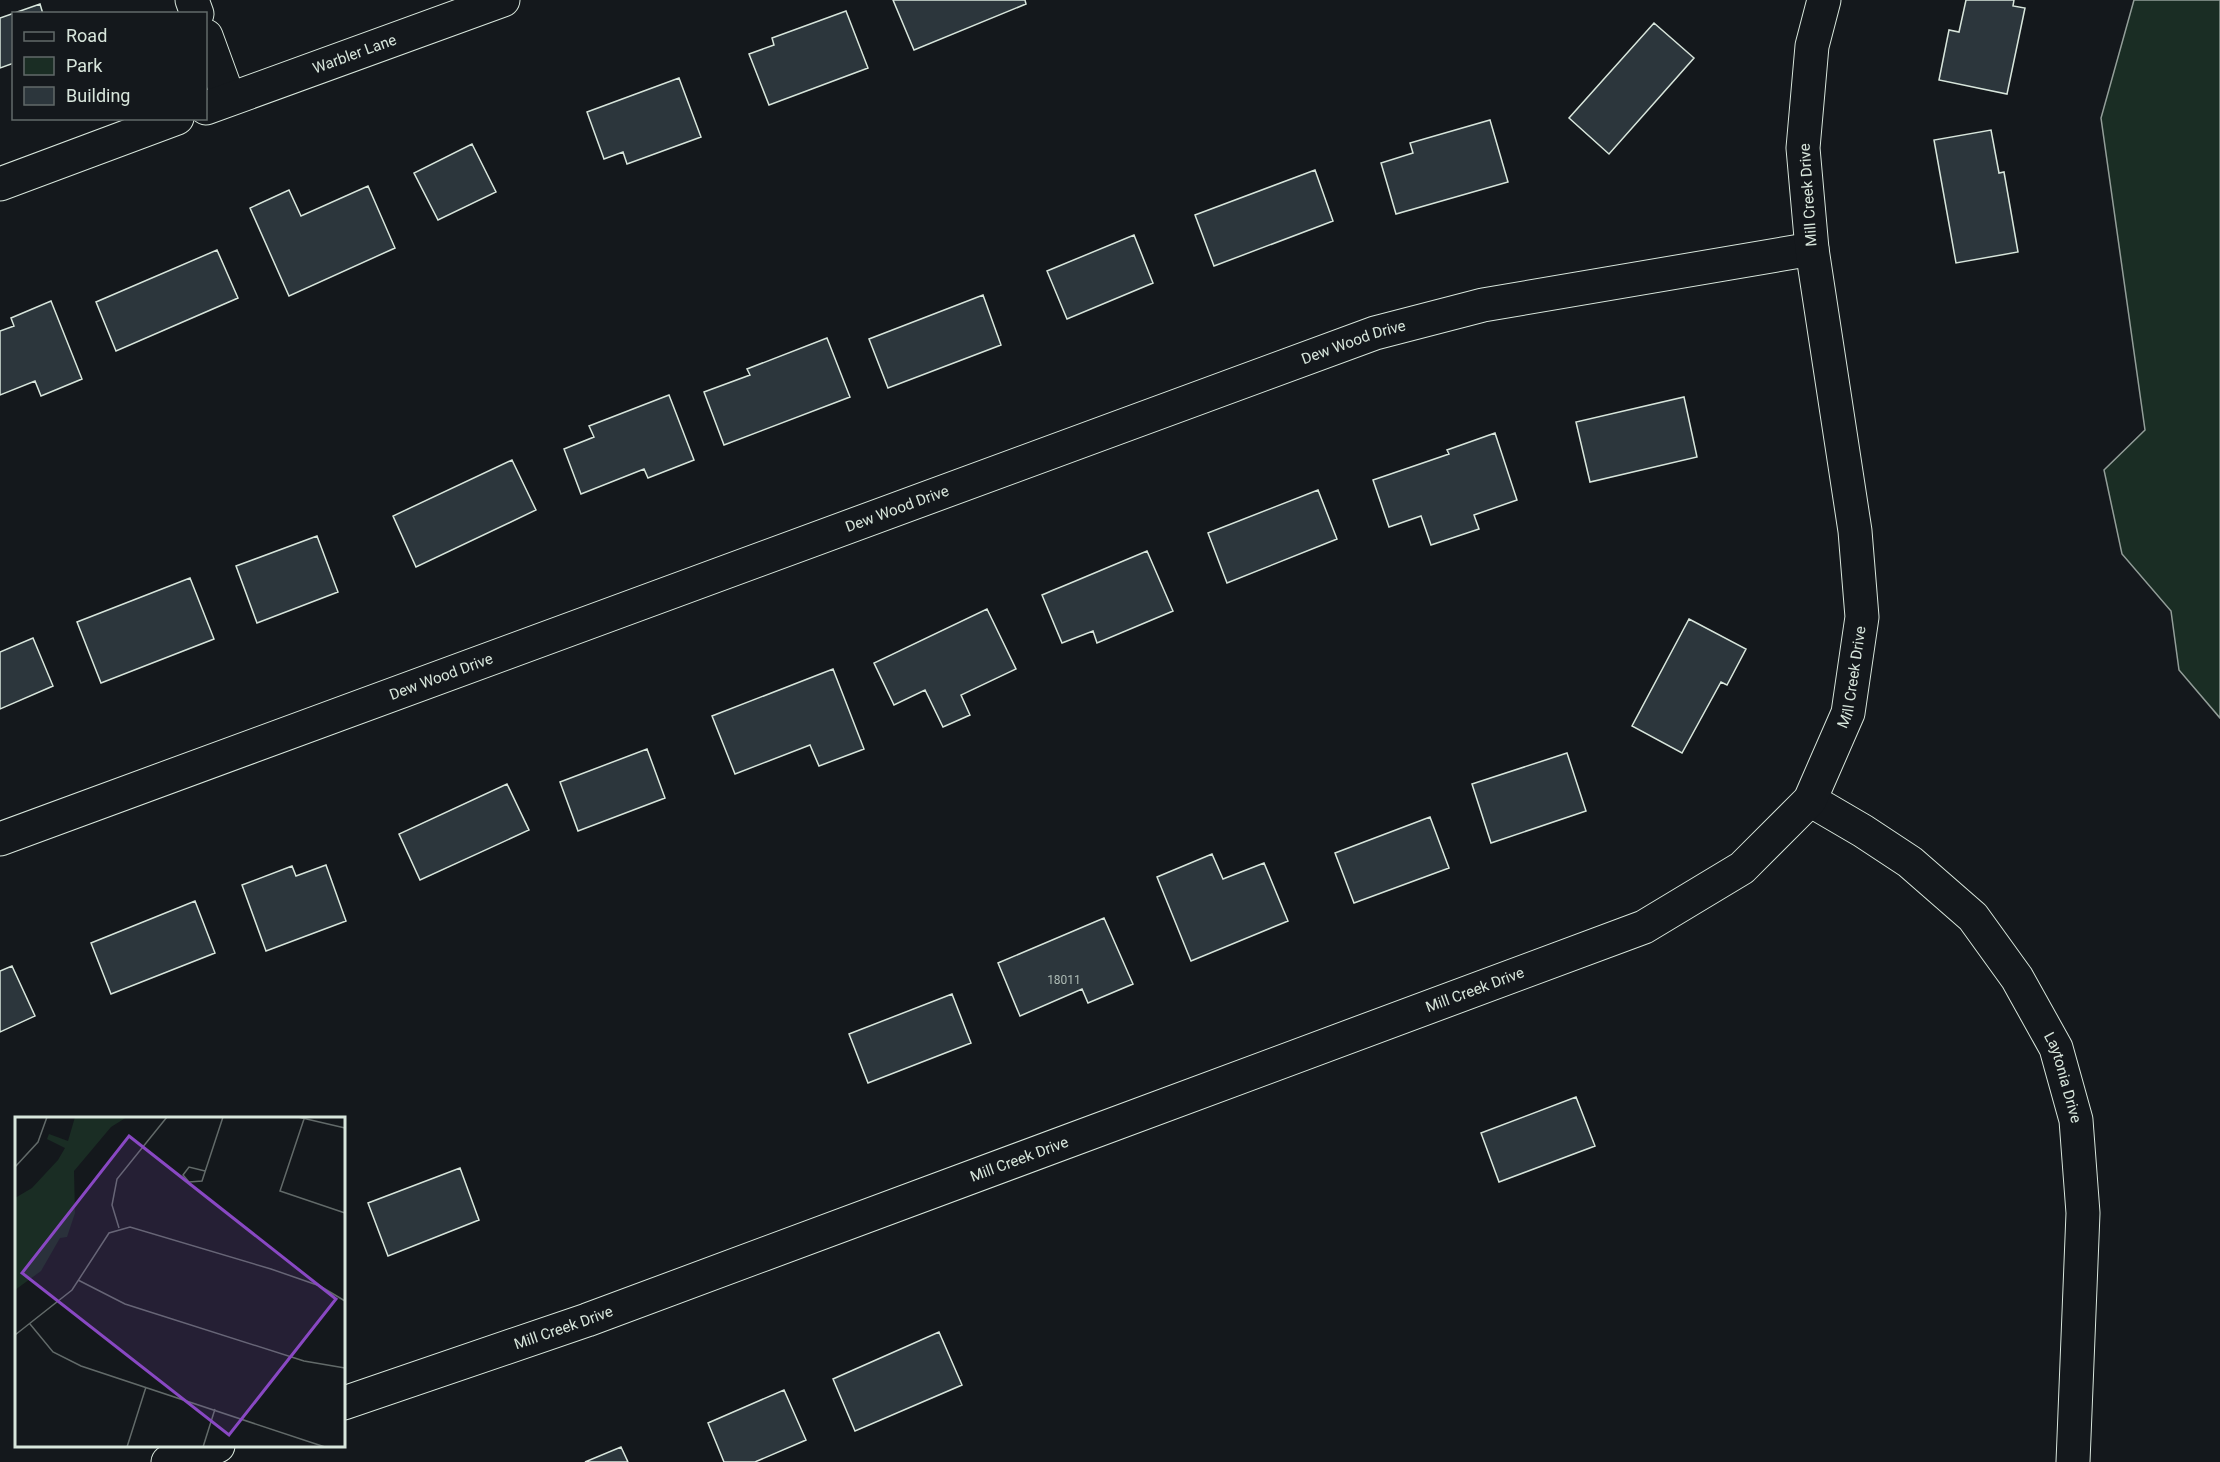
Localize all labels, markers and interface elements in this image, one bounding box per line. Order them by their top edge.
legend [12,12,207,120]
text: Road [66,25,107,46]
street label: Warbler Lane [310,31,399,77]
text: Park [66,55,103,76]
text: Building [66,85,130,106]
street label: Mill Creek Drive [1795,143,1821,247]
street label: Dew Wood Drive [1299,316,1408,368]
street label: Dew Wood Drive [843,482,951,536]
street label: Mill Creek Drive [1833,625,1870,731]
street label: Dew Wood Drive [387,649,495,704]
street label: Mill Creek Drive [1423,963,1527,1016]
house number: 18011 [1047,973,1081,987]
street label: Laytonia Drive [2040,1029,2085,1125]
inset map [15,1117,345,1447]
street label: Mill Creek Drive [968,1133,1071,1186]
street label: Mill Creek Drive [512,1302,615,1353]

